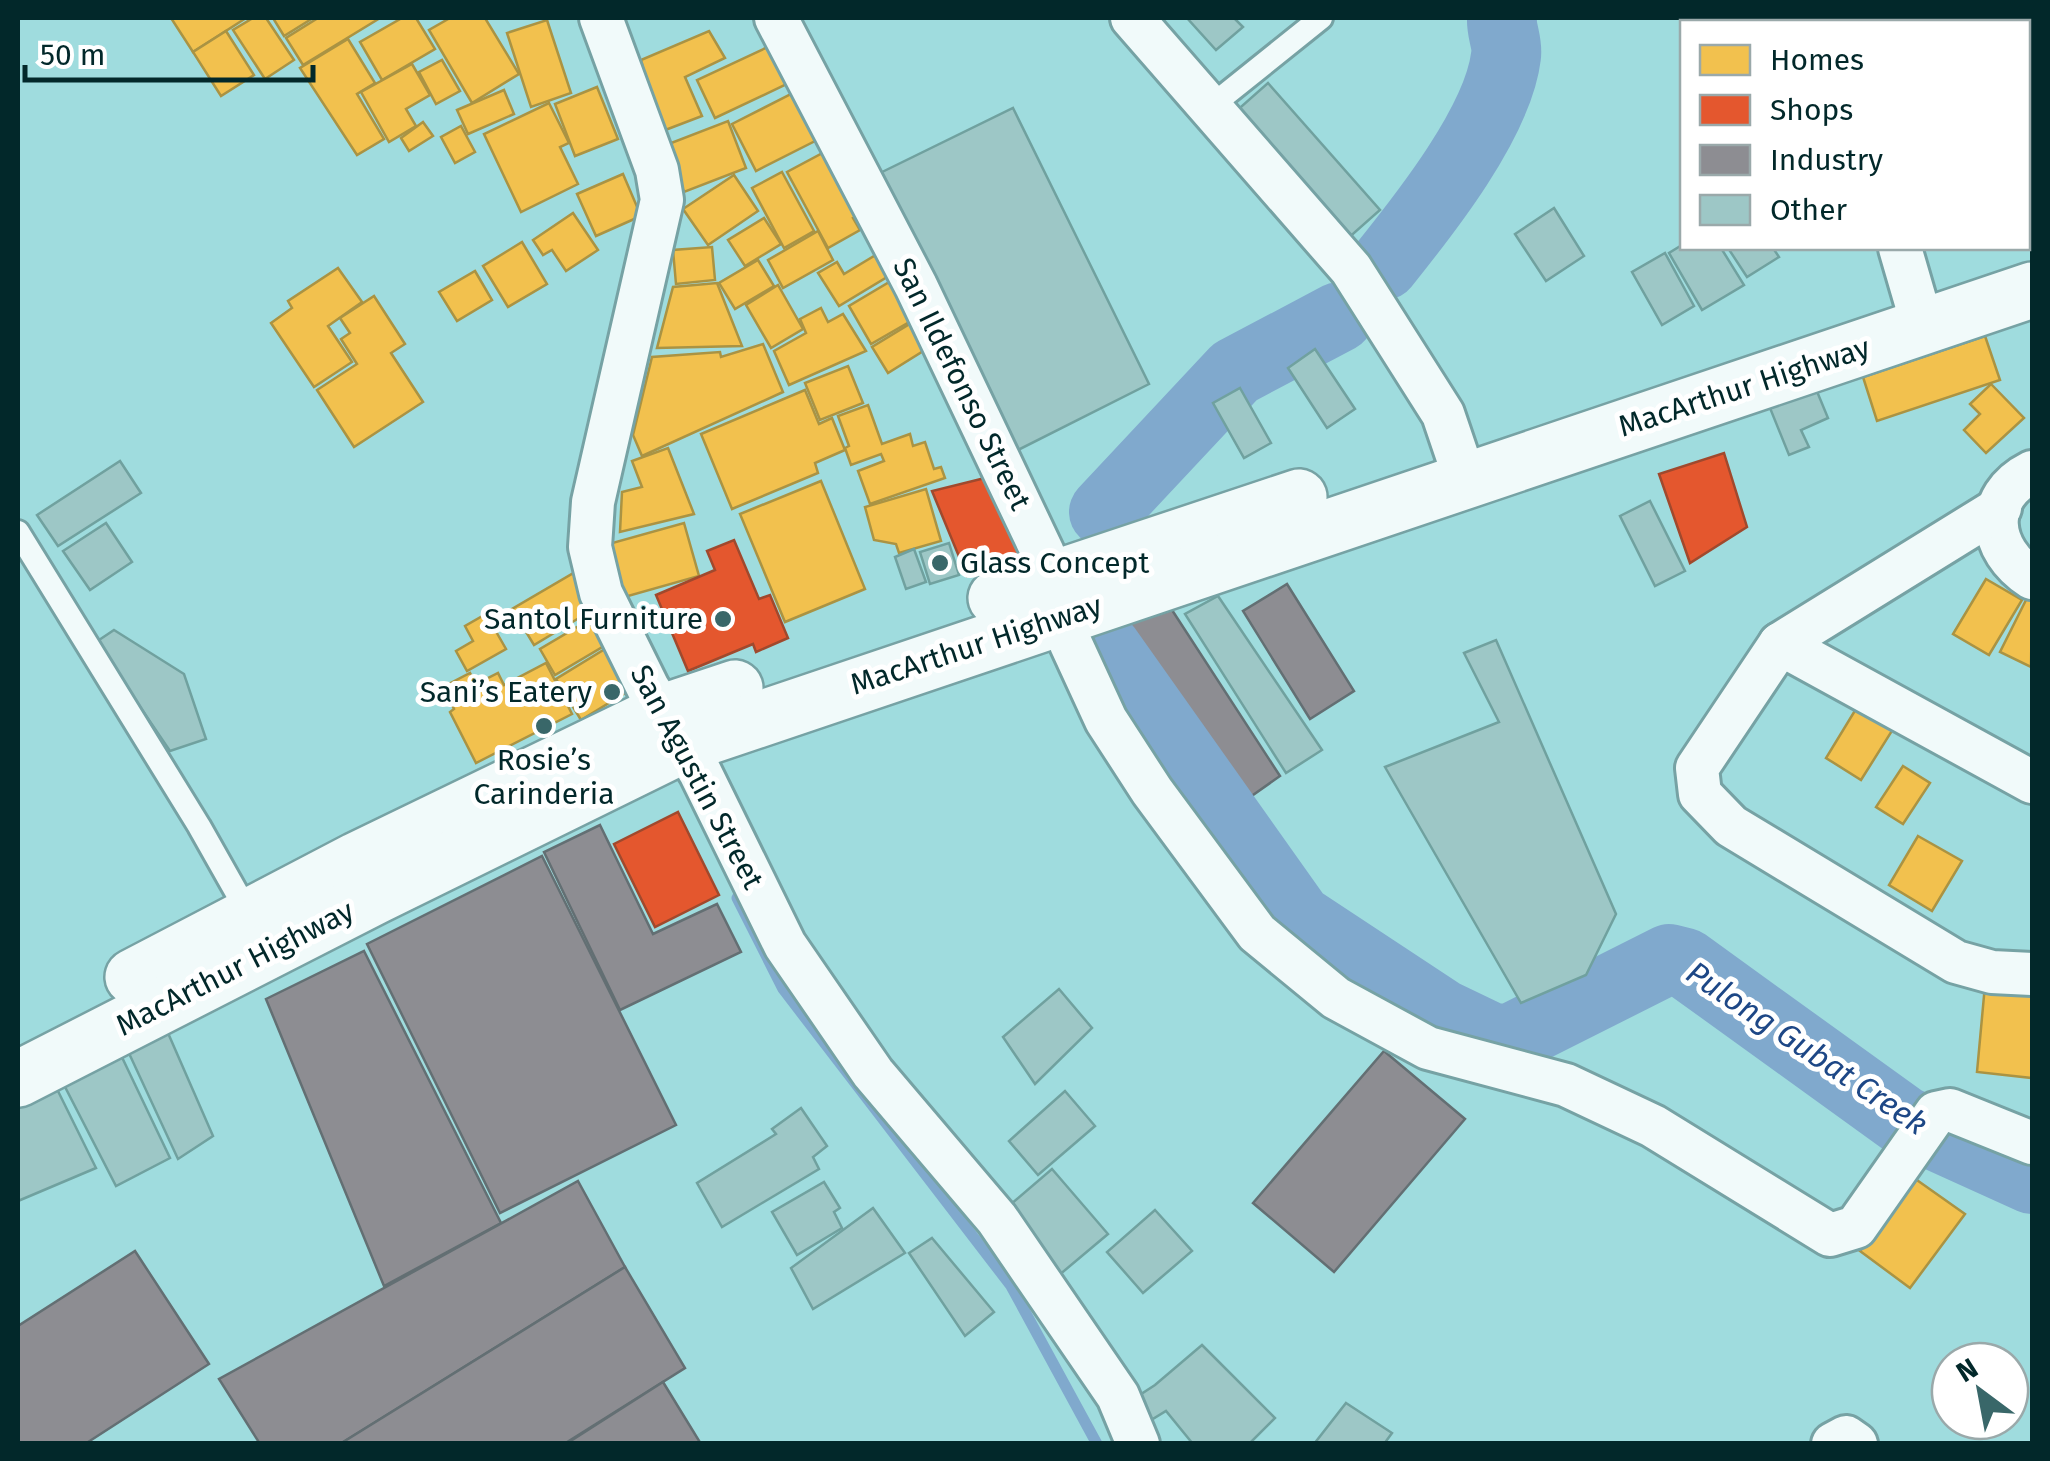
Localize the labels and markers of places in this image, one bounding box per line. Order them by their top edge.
place label: Glass Concept [960,545,1149,581]
marker: Glass Concept [929,552,951,574]
place label: Santol Furniture [484,601,703,637]
marker: Santol Furniture [712,608,734,630]
place label: Sani’s Eatery [420,674,592,710]
marker: Sani’s Eatery [601,681,623,703]
marker: Rosie’s Carinderia [533,715,555,737]
place label: Rosie’s Carinderia [473,742,615,812]

